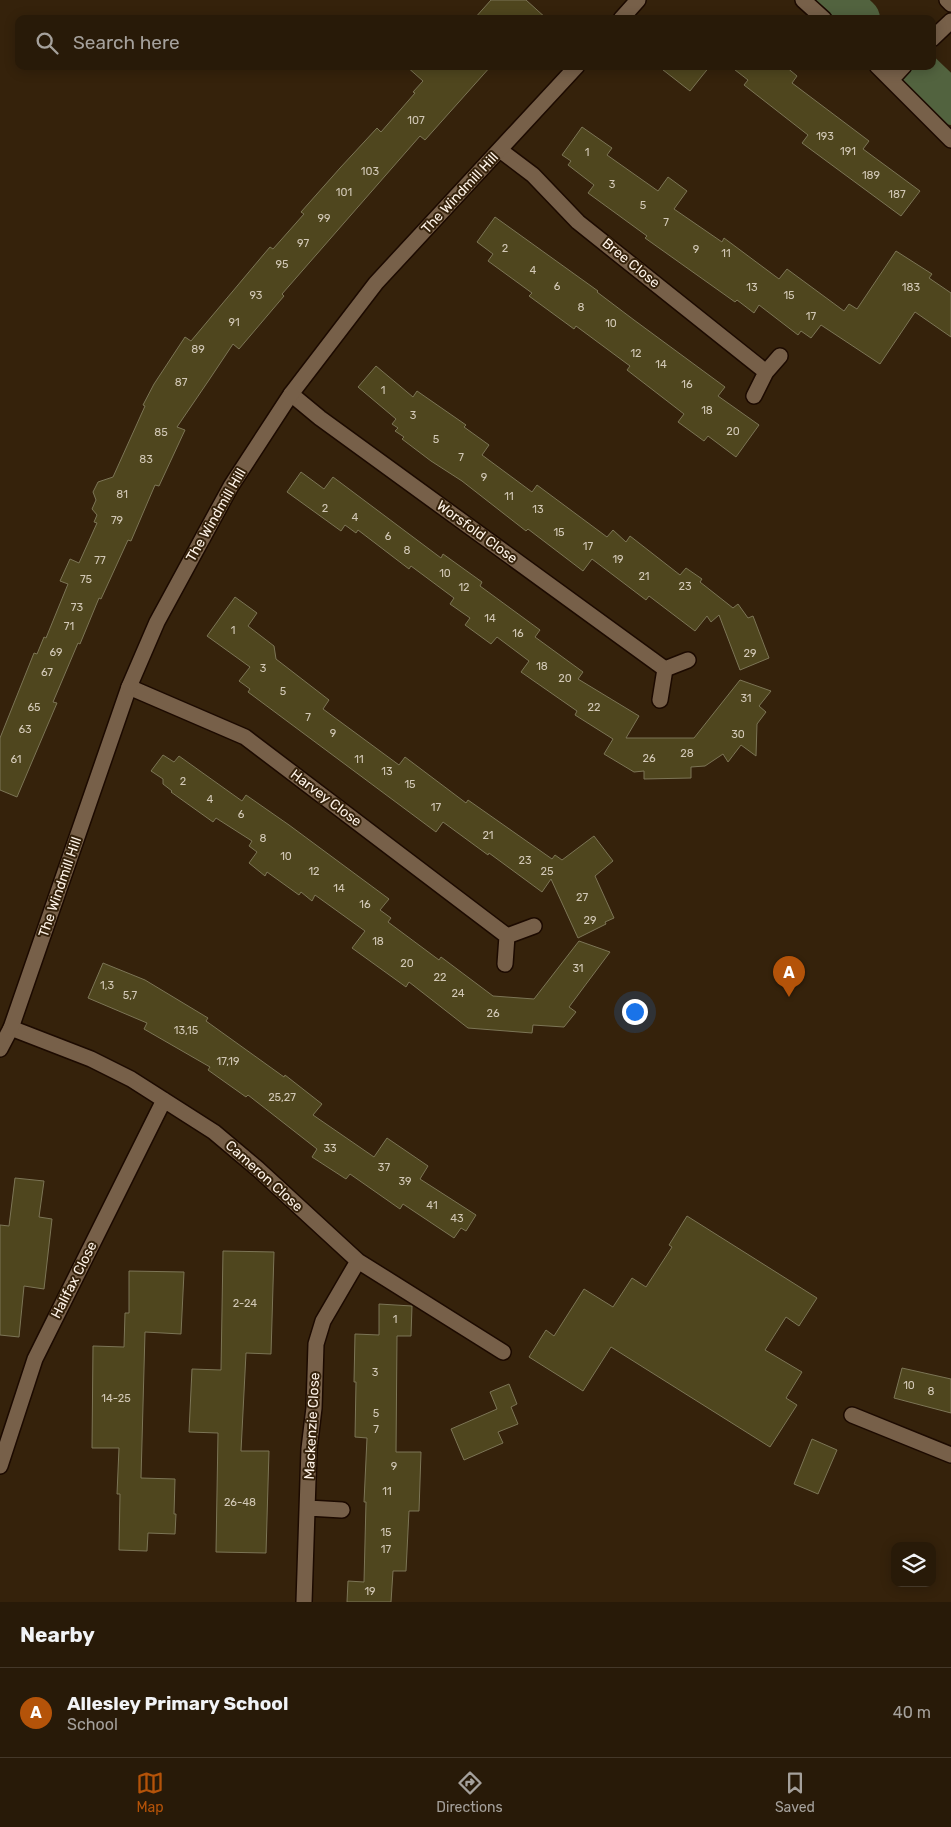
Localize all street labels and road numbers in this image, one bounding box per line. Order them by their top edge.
street label: The Windmill Hill [418,149,502,237]
street label: Bree Close [599,235,663,292]
street label: The Windmill Hill [182,465,250,565]
street label: Worsfold Close [433,497,521,567]
street label: Harvey Close [287,766,365,830]
street label: The Windmill Hill [35,835,85,939]
street label: Cameron Close [222,1137,306,1215]
street label: Halifax Close [47,1238,101,1321]
street label: Mackenzie Close [301,1372,323,1480]

